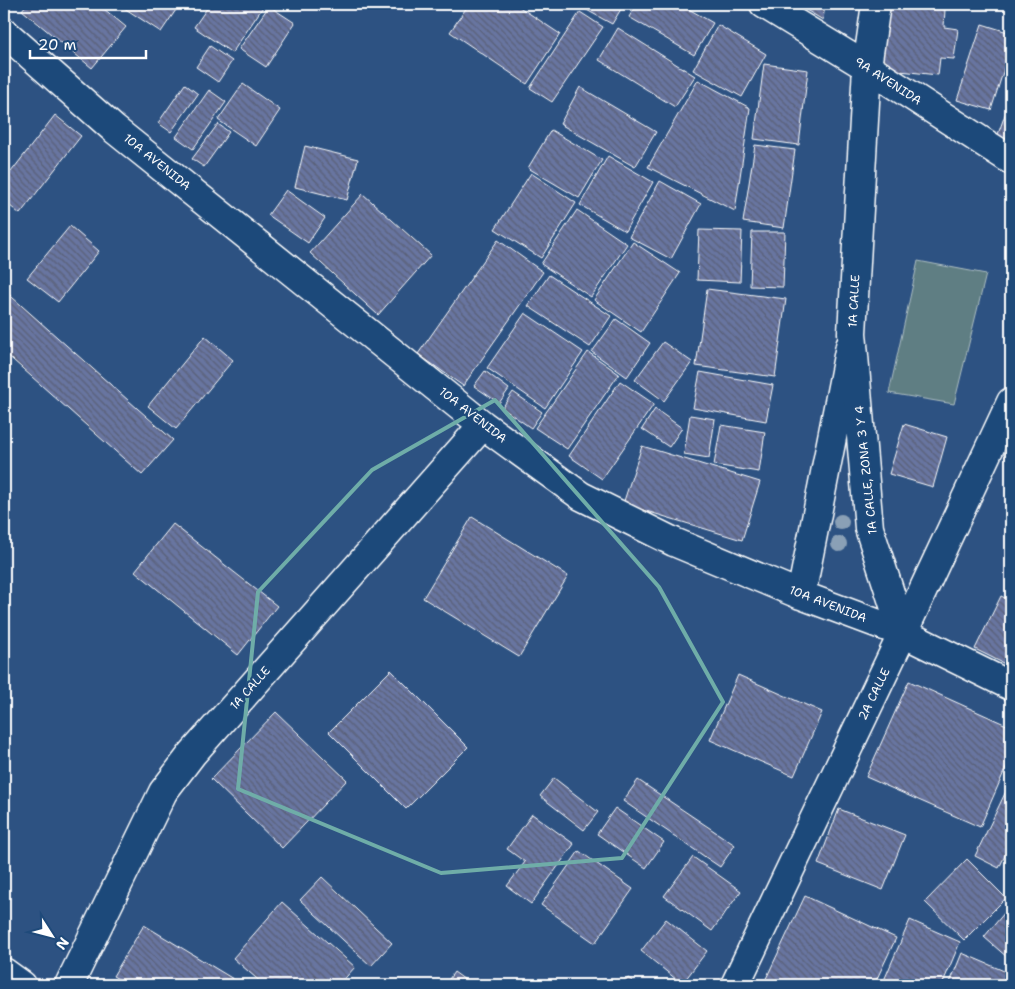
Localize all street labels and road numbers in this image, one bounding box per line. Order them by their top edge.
street label: 9A AVENIDA [851,53,925,109]
street label: 10A AVENIDA [120,130,194,194]
street label: 1A CALLE [845,274,863,328]
street label: 10A AVENIDA [436,384,510,447]
street label: 1A CALLE, ZONA 3 Y 4 [851,405,881,535]
street label: 10A AVENIDA [787,582,869,626]
street label: 1A CALLE [226,663,274,713]
street label: 2A CALLE [854,665,894,723]

